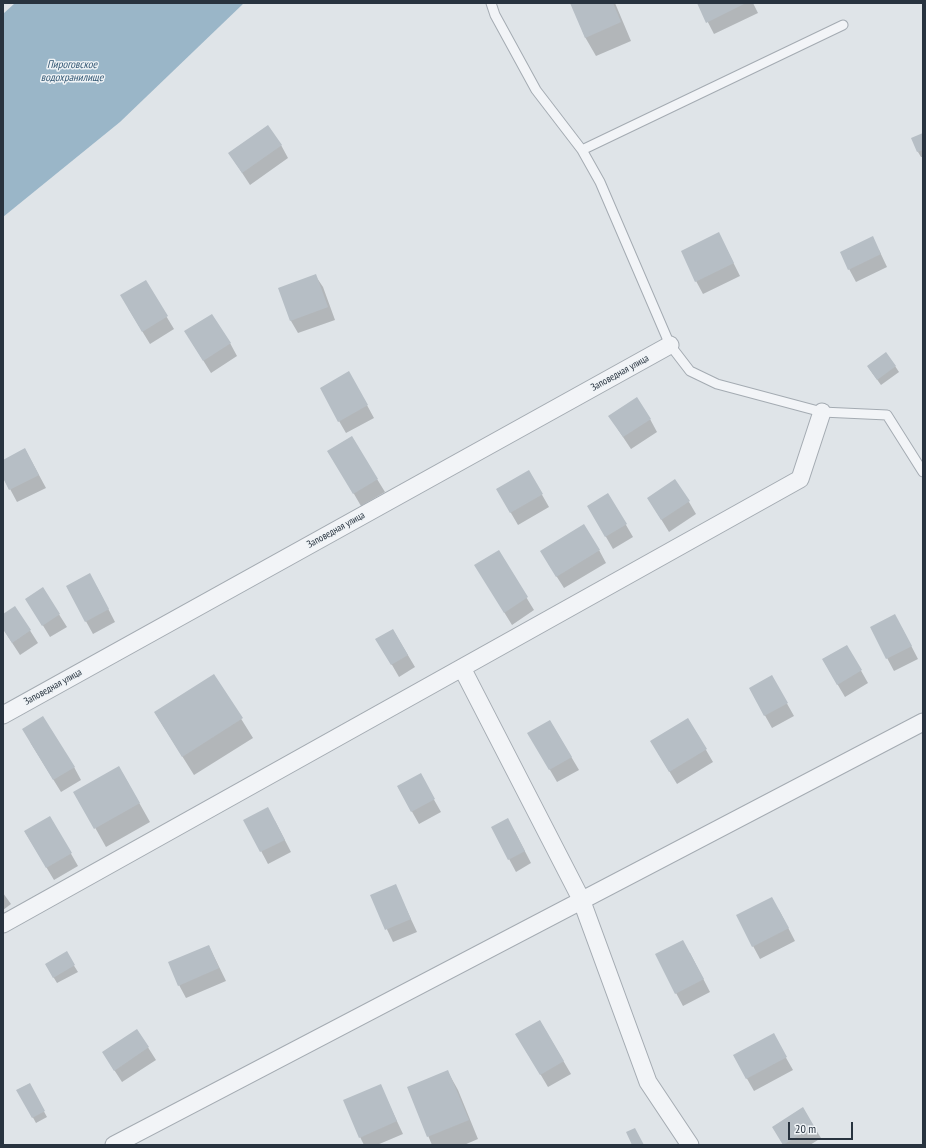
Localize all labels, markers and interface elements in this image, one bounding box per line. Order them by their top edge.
water label: Пироговское водохранилище [41,58,103,84]
street label: Заповедная улица [589,352,651,394]
street label: Заповедная улица [305,509,367,551]
street label: Заповедная улица [22,666,84,708]
scale bar [790,1114,855,1140]
text: 20 m [795,1121,816,1136]

